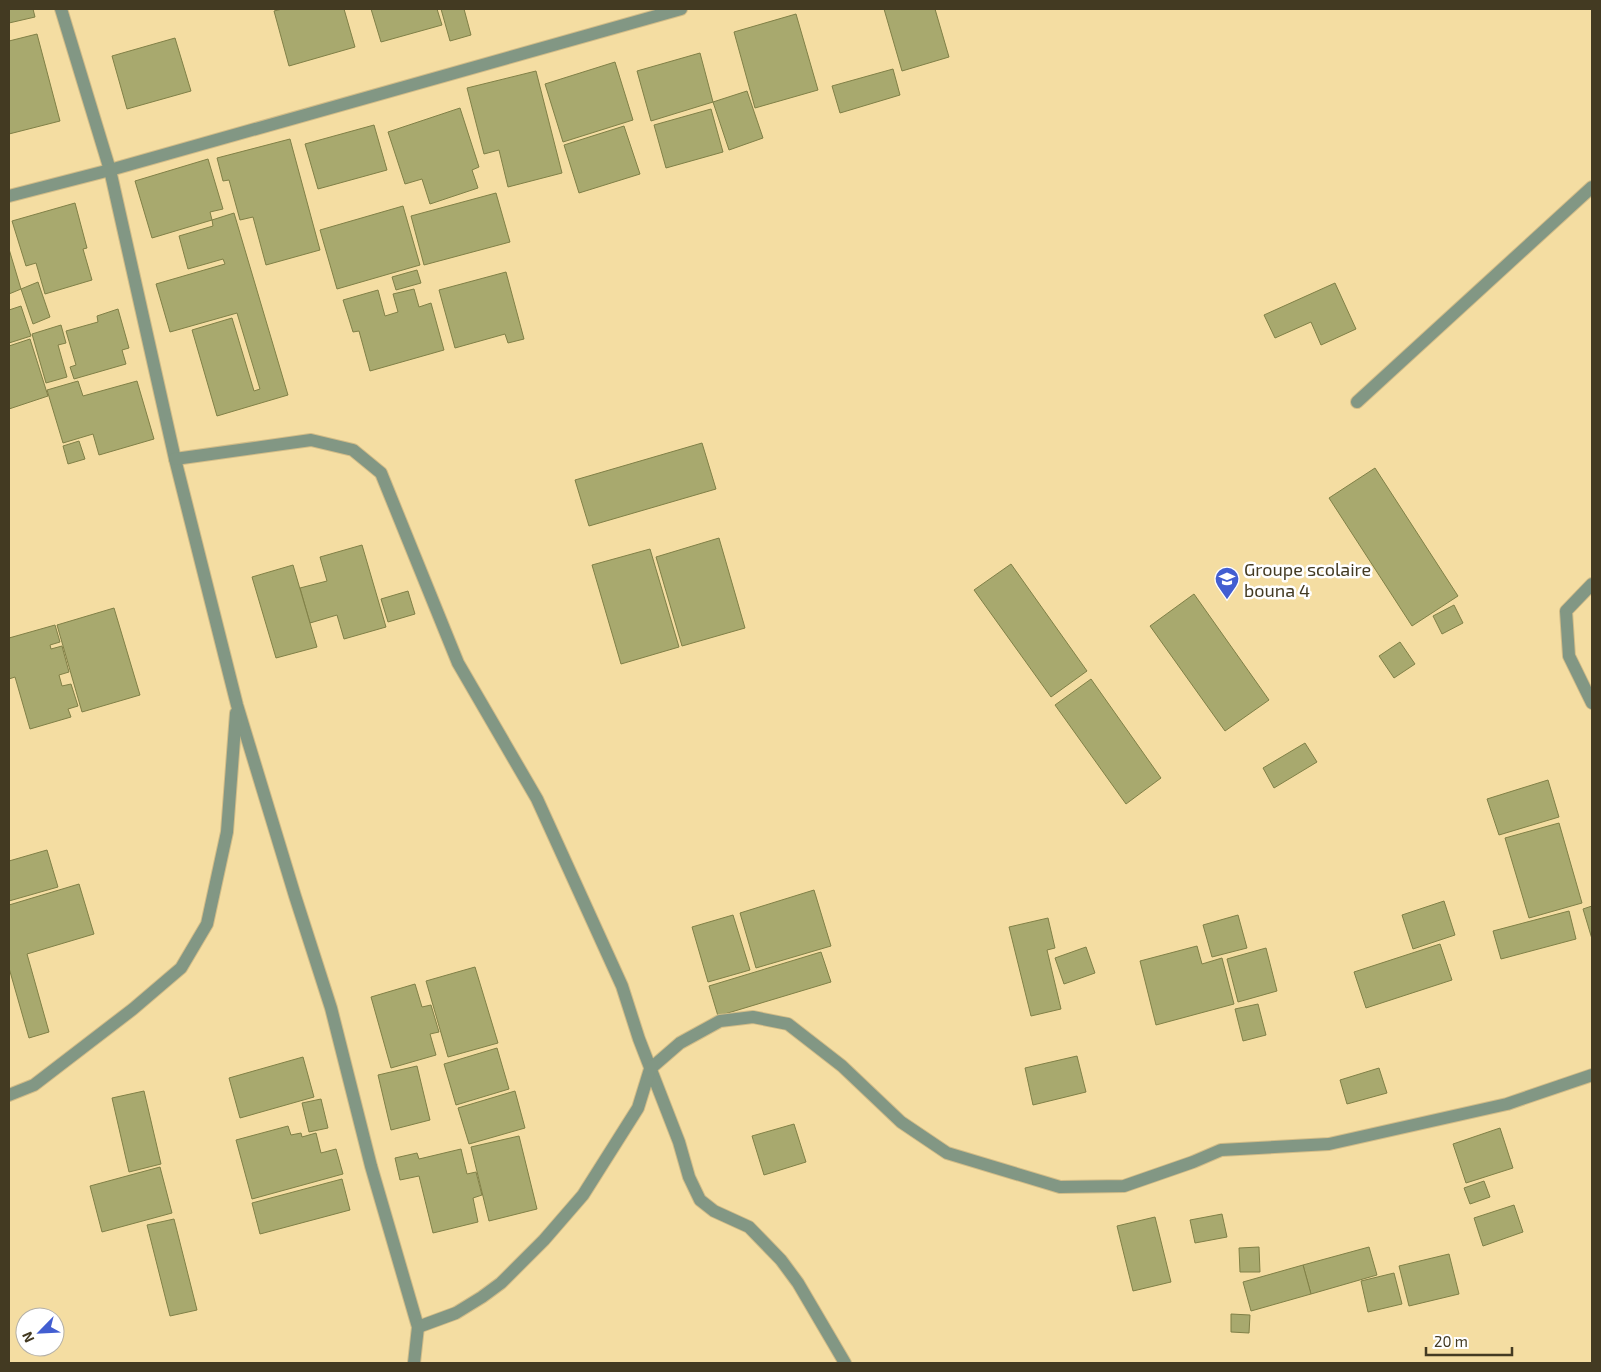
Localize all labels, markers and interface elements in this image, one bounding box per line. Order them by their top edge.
place label: Groupe scolaire bouna 4 [1244,558,1371,601]
school or university icon: Groupe scolaire bouna 4 [1214,566,1240,600]
north arrow [15,1307,65,1357]
scale bar [1426,1324,1512,1356]
text: N [18,1329,37,1346]
text: 20 m [1434,1332,1468,1350]

